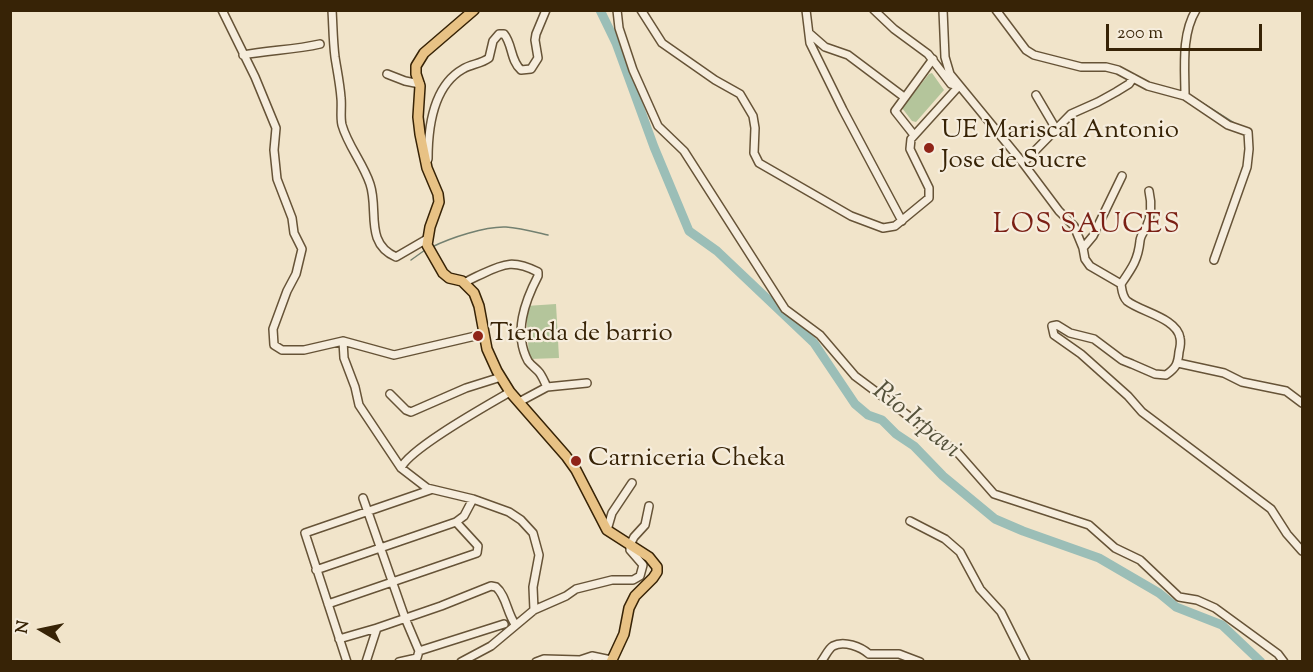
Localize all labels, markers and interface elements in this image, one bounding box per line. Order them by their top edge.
scale bar [1109,12,1265,50]
text: 200 m [1117,21,1163,47]
place label: UE Mariscal Antonio Jose de Sucre [941,117,1179,178]
marker: UE Mariscal Antonio Jose de Sucre [922,141,936,155]
district label: LOS SAUCES [993,211,1181,243]
place label: Tienda de barrio [490,320,673,352]
marker: Tienda de barrio [471,329,485,343]
water label: Río Irpavi [864,377,966,467]
place label: Carniceria Cheka [588,445,785,477]
marker: Carniceria Cheka [569,454,583,468]
north arrow [12,600,72,660]
text: N [11,619,36,635]

